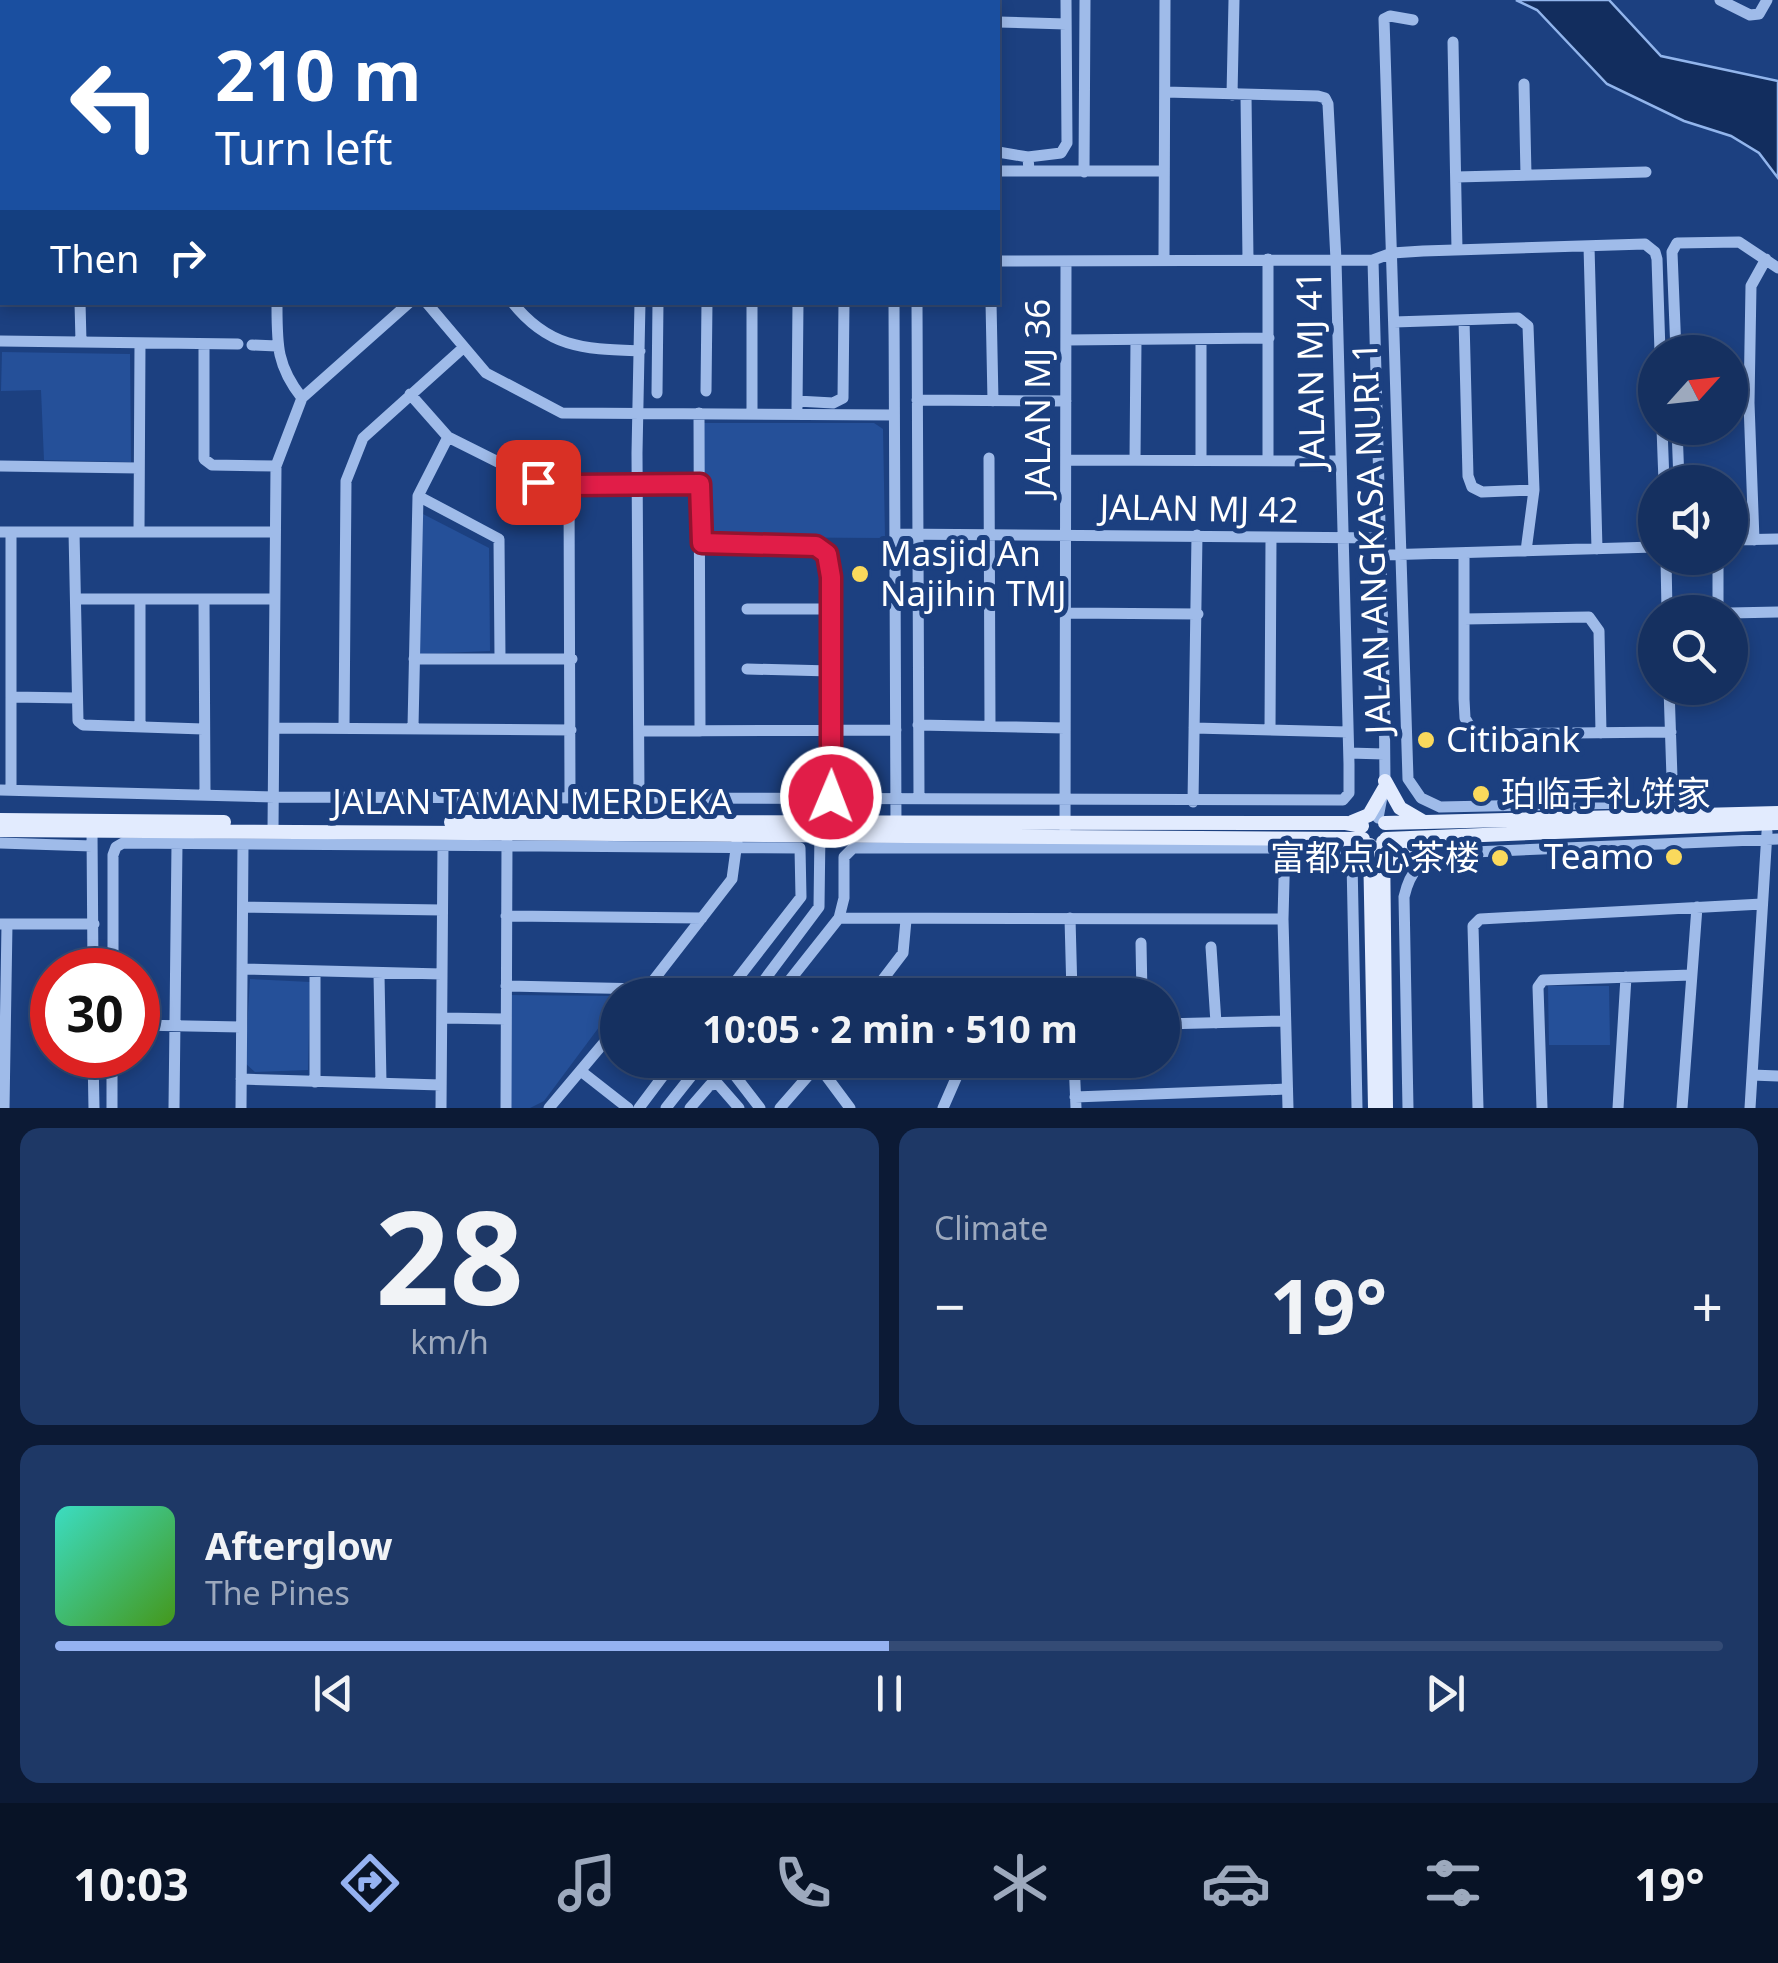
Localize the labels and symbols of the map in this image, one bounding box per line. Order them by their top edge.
street label: JALAN MJ 41 [1284,270,1335,473]
street label: JALAN MJ 36 [1013,299,1060,500]
north arrow [1638,335,1748,445]
street label: JALAN ANGKASA NURI 1 [1340,341,1401,738]
pin [496,440,581,525]
street label: JALAN MJ 42 [1096,482,1299,533]
place label: Masjid An Najihin TMJ [880,529,1066,616]
marker: Masjid An Najihin TMJ [849,563,871,585]
place label: Citibank [1446,715,1581,762]
marker: Citibank [1415,729,1437,751]
position arrow [779,745,883,849]
place label: 珀临手礼饼家 [1501,769,1711,816]
street label: JALAN TAMAN MERDEKA [329,777,732,824]
marker: 珀临手礼饼家 [1470,783,1492,805]
place label: Teamo [1544,832,1654,879]
place label: 富都点心茶楼 [1270,833,1480,880]
marker: Teamo [1663,846,1685,868]
marker: 富都点心茶楼 [1489,847,1511,869]
speed limit sign: 30 [30,948,160,1078]

